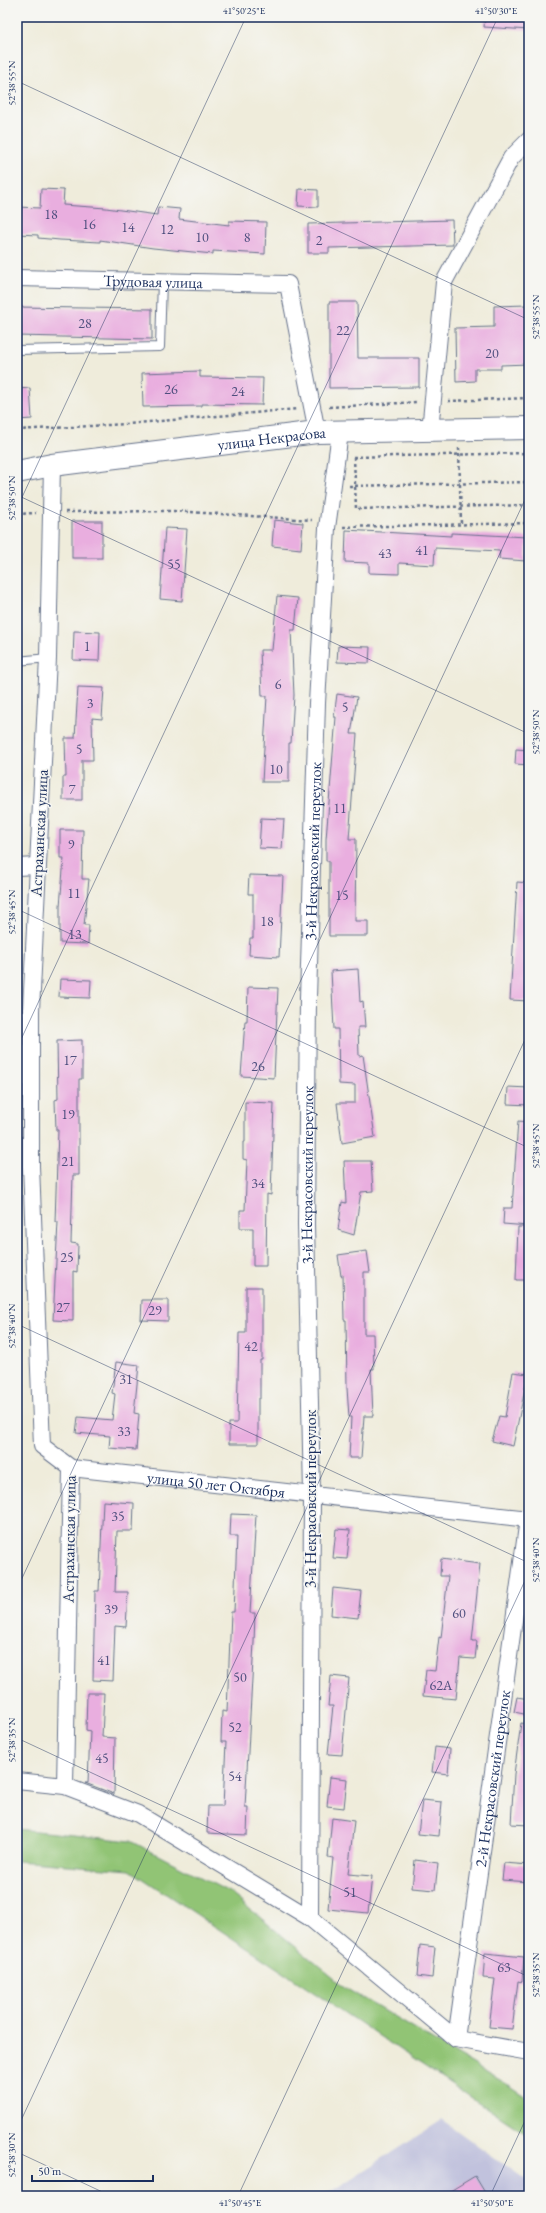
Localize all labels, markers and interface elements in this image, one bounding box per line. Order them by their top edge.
text: 41°50'25"E [223,4,266,17]
text: 41°50'30"E [475,4,518,17]
text: 52°38'55"N [5,60,18,105]
house number: 18 [44,205,58,223]
house number: 16 [82,215,96,233]
house number: 14 [121,218,135,236]
house number: 12 [160,220,174,238]
house number: 10 [195,228,209,246]
house number: 8 [244,228,251,246]
house number: 2 [316,231,323,249]
street label: Трудовая улица [103,269,204,293]
text: 52°38'55"N [529,294,542,339]
house number: 28 [78,314,92,332]
house number: 22 [336,321,350,339]
house number: 20 [485,344,499,362]
house number: 26 [164,380,178,398]
house number: 24 [231,382,245,400]
street label: улица Некрасова [216,421,327,455]
text: 52°38'50"N [5,475,18,520]
house number: 41 [415,541,429,559]
house number: 43 [378,544,392,562]
house number: 55 [167,555,181,573]
house number: 1 [84,637,90,655]
house number: 6 [275,675,282,693]
house number: 3 [87,694,94,712]
house number: 5 [342,698,348,716]
text: 52°38'50"N [529,709,542,754]
house number: 5 [76,740,82,758]
house number: 10 [269,760,283,778]
street label: 3-й Некрасовский переулок [299,761,326,941]
street label: Астраханская улица [25,768,53,898]
house number: 7 [69,780,76,798]
house number: 11 [333,799,347,817]
house number: 9 [68,835,75,853]
house number: 11 [67,884,81,902]
house number: 15 [335,886,349,904]
text: 52°38'45"N [5,889,18,934]
house number: 18 [260,912,274,930]
house number: 13 [68,925,82,943]
house number: 17 [63,1051,77,1069]
house number: 26 [251,1057,265,1075]
street label: 3-й Некрасовский переулок [295,1085,318,1265]
house number: 19 [61,1105,75,1123]
text: 52°38'45"N [529,1123,542,1168]
house number: 21 [61,1152,75,1170]
house number: 34 [251,1174,265,1192]
house number: 25 [60,1248,74,1266]
house number: 27 [56,1298,70,1316]
house number: 29 [148,1301,162,1319]
text: 52°38'40"N [5,1303,18,1348]
house number: 42 [244,1337,258,1355]
house number: 31 [119,1370,133,1388]
street label: 3-й Некрасовский переулок [300,1409,321,1588]
house number: 33 [117,1422,131,1440]
street label: улица 50 лет Октября [146,1466,286,1502]
street label: Астраханская улица [57,1474,81,1604]
house number: 35 [111,1507,125,1525]
text: 52°38'40"N [529,1537,542,1582]
house number: 39 [104,1600,118,1618]
house number: 60 [452,1604,466,1622]
house number: 41 [97,1651,111,1669]
house number: 50 [233,1668,247,1686]
house number: 62А [429,1676,453,1694]
street label: 2-й Некрасовский переулок [469,1688,515,1868]
text: 52°38'35"N [5,1717,18,1762]
house number: 52 [228,1718,242,1736]
house number: 45 [95,1749,109,1767]
house number: 54 [228,1767,242,1785]
house number: 51 [343,1883,357,1901]
text: 52°38'35"N [529,1952,542,1997]
house number: 63 [497,1958,511,1976]
text: 52°38'30"N [5,2132,18,2177]
scale bar [32,2157,153,2183]
text: 50 m [38,2163,62,2179]
text: 41°50'45"E [219,2196,262,2209]
text: 41°50'50"E [471,2196,514,2209]

